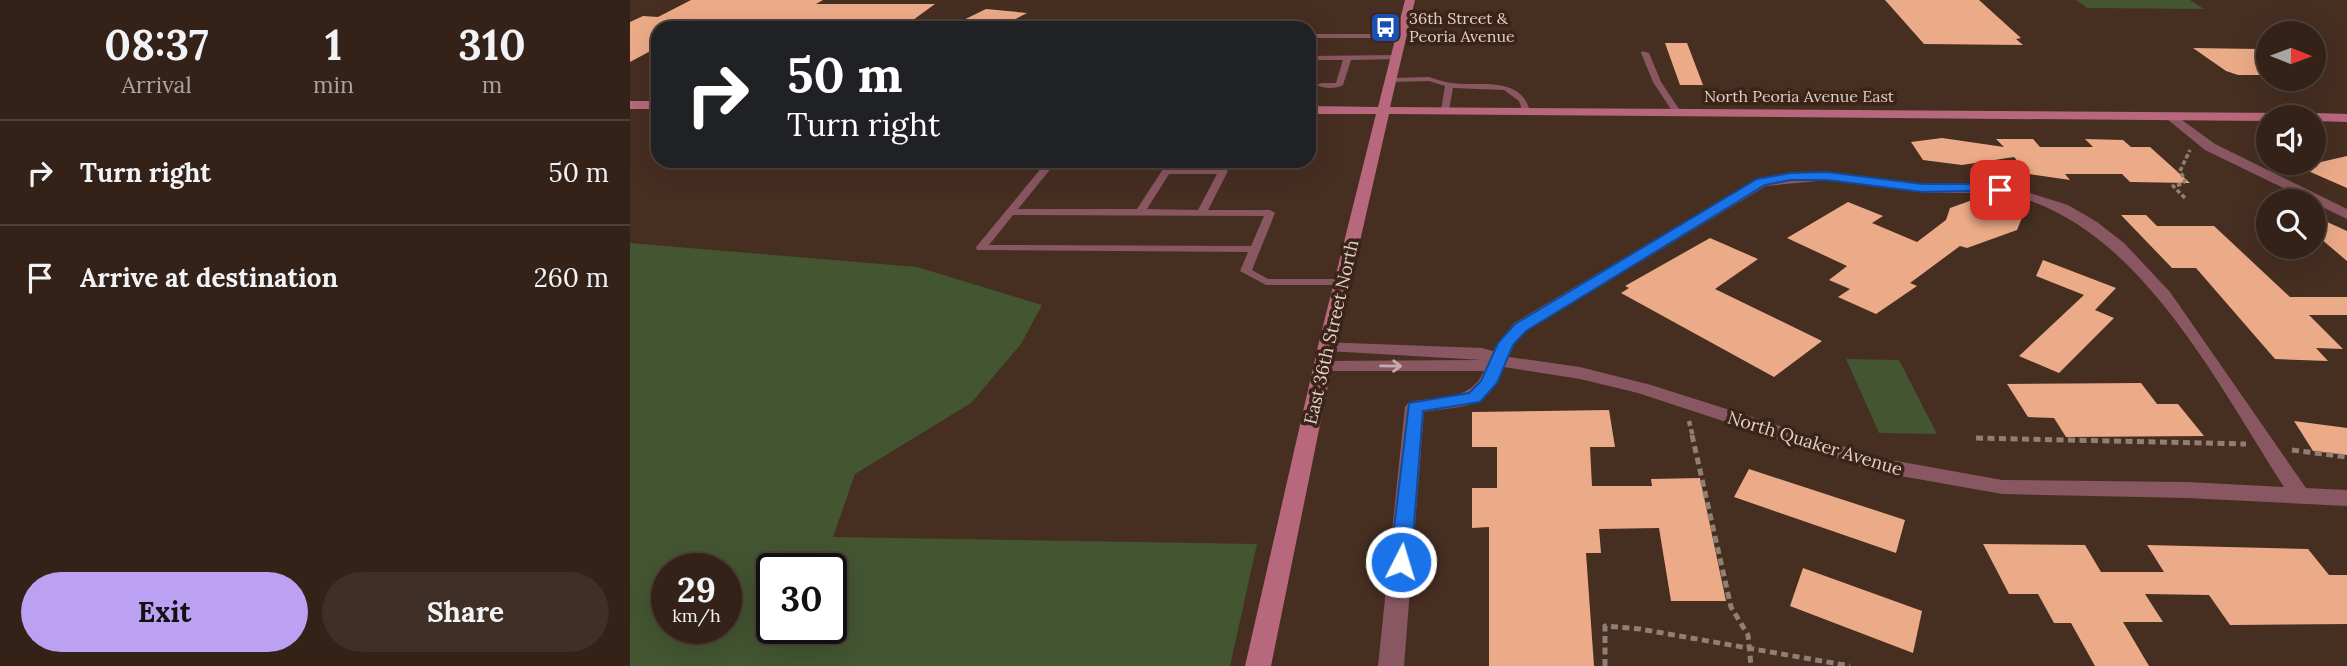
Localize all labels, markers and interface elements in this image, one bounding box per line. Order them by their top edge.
place label: 36th Street & Peoria Avenue [1409,8,1515,46]
bus stop icon: 36th Street & Peoria Avenue [1369,10,1403,44]
text: 08:37 [104,18,209,72]
text: 1 [325,18,342,72]
text: 310 [458,18,526,72]
north arrow [2256,21,2326,91]
map controls [2256,21,2326,259]
text: 50 m [787,43,903,105]
icon: right [672,49,763,140]
text: Arrival [121,70,192,99]
text: min [313,70,354,99]
text: m [482,70,502,99]
street label: North Peoria Avenue East [1704,86,1895,106]
text: Turn right [787,104,940,145]
button: sound [2256,105,2326,175]
icon: right [21,154,59,192]
text: Turn right [80,156,211,189]
text: 50 m [549,156,609,189]
pin [1970,160,2030,220]
icon: arrive [1981,171,2019,209]
button: search [2256,189,2326,259]
street label: East 36th Street North [1299,237,1364,427]
icon: arrive [21,259,59,297]
text: Arrive at destination [80,261,338,294]
text: 260 m [534,261,609,294]
one-way arrow [1380,359,1403,373]
street label: North Quaker Avenue [1725,405,1905,481]
position arrow [1364,525,1438,599]
speed limit sign: 30 [756,553,847,644]
text: 29 [677,567,716,612]
button: Exit [21,572,308,652]
button: Share [322,572,609,652]
text: km/h [672,604,721,627]

